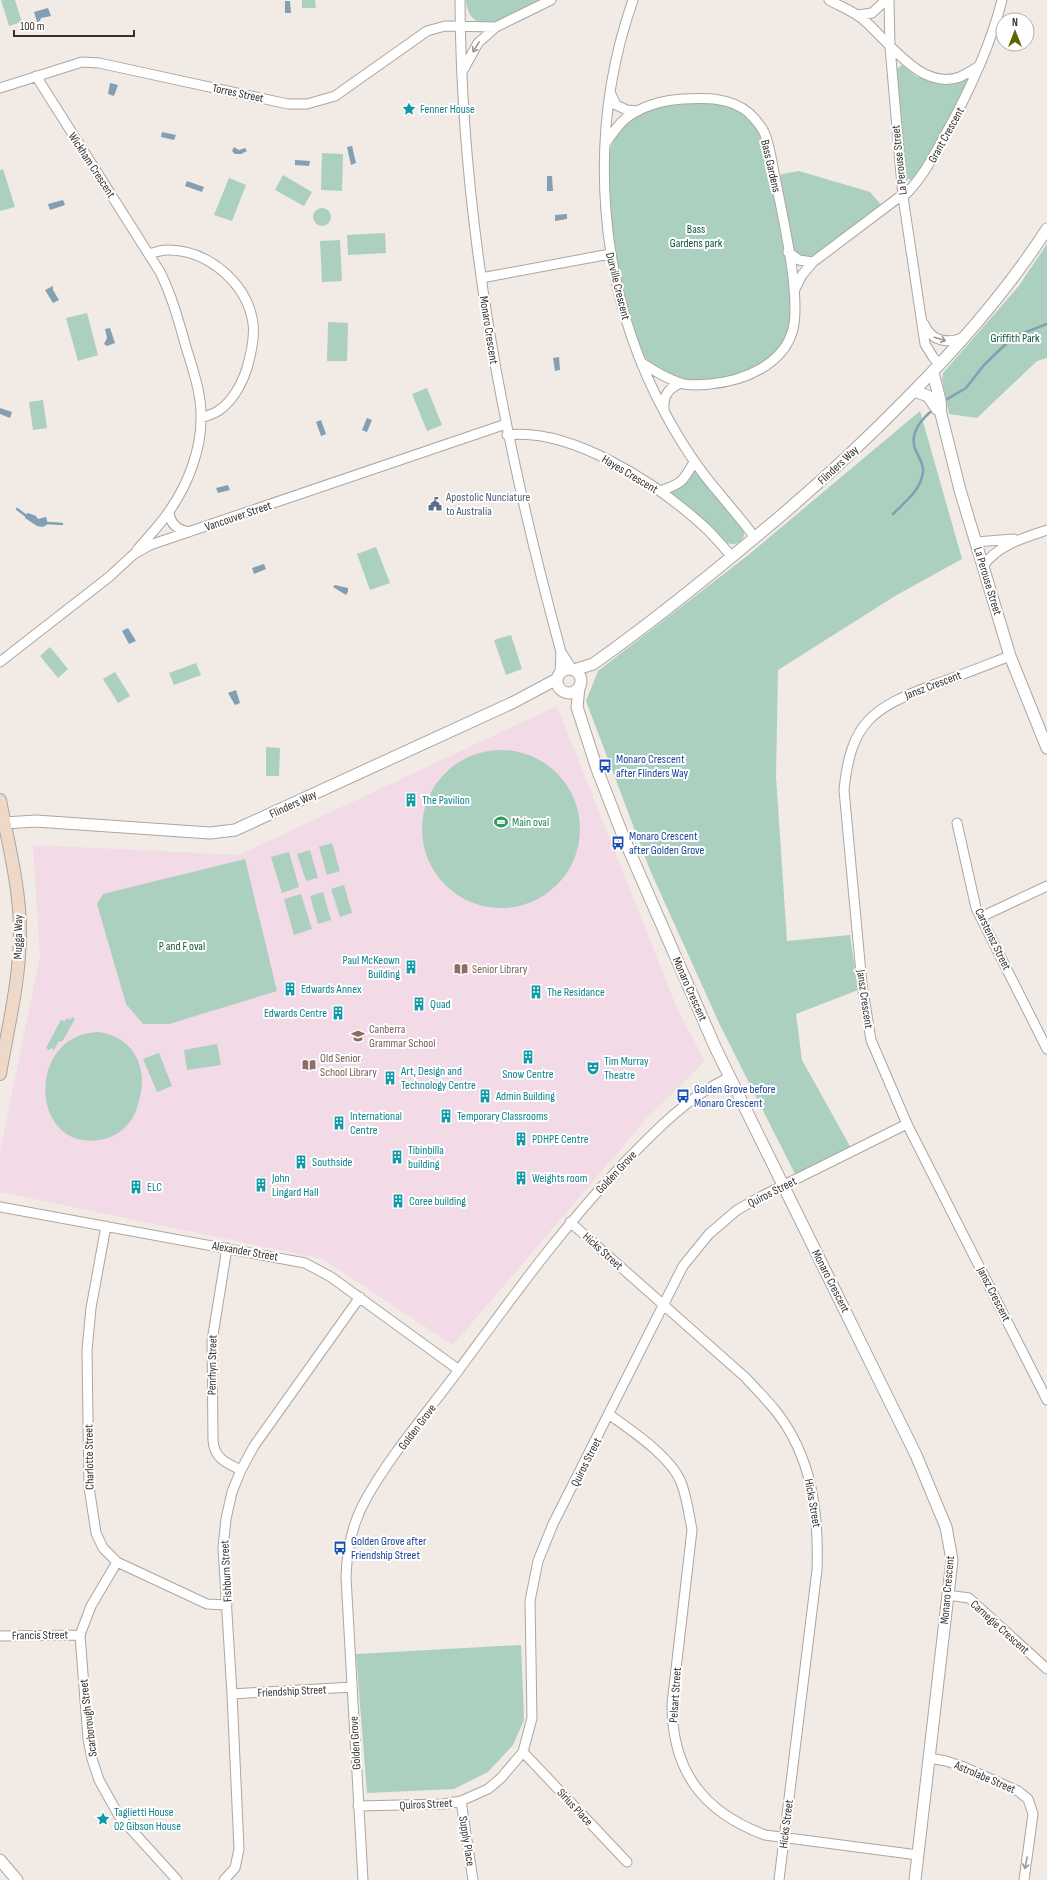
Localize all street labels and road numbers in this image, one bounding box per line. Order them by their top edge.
street label: Torres Street [211,81,265,106]
street label: Grant Crescent [925,105,968,166]
street label: La Perouse Street [888,124,911,196]
street label: Wickham Crescent [65,130,119,201]
street label: Bass Gardens [757,138,784,194]
street label: Durville Crescent [602,251,633,322]
street label: Monaro Crescent [476,295,501,365]
street label: Flinders Way [815,442,862,488]
street label: Hayes Crescent [599,452,661,497]
street label: Vancouver Street [203,498,274,535]
street label: La Perouse Street [970,545,1005,617]
street label: Jansz Crescent [902,668,964,703]
street label: Flinders Way [267,787,320,822]
street label: Carstensz Street [971,906,1014,973]
street label: Mugga Way [11,914,26,960]
street label: Monaro Crescent [669,955,710,1024]
street label: Jansz Crescent [853,968,876,1030]
street label: Golden Grove [593,1147,640,1197]
street label: Quiros Street [745,1174,800,1211]
street label: Hicks Street [579,1229,626,1274]
street label: Alexander Street [210,1238,279,1265]
street label: Monaro Crescent [808,1247,853,1315]
street label: Jansz Crescent [973,1264,1014,1324]
street label: Penrhyn Street [204,1334,221,1395]
street label: Golden Grove [395,1401,440,1453]
street label: Charlotte Street [81,1424,98,1490]
street label: Quiros Street [568,1435,605,1489]
street label: Hicks Street [801,1478,824,1529]
street label: Fishburn Street [217,1539,236,1602]
street label: Monaro Crescent [937,1555,958,1625]
street label: Carnegie Crescent [967,1597,1032,1658]
street label: Francis Street [12,1628,69,1643]
street label: Pelsart Street [666,1667,685,1723]
street label: Scarborough Street [76,1678,101,1758]
street label: Friendship Street [257,1682,327,1701]
street label: Golden Grove [347,1716,364,1770]
street label: Astrolabe Street [951,1757,1018,1797]
street label: Sirius Place [554,1785,596,1829]
street label: Quiros Street [399,1796,453,1813]
street label: Hicks Street [776,1798,797,1849]
street label: Supply Place [455,1815,478,1867]

